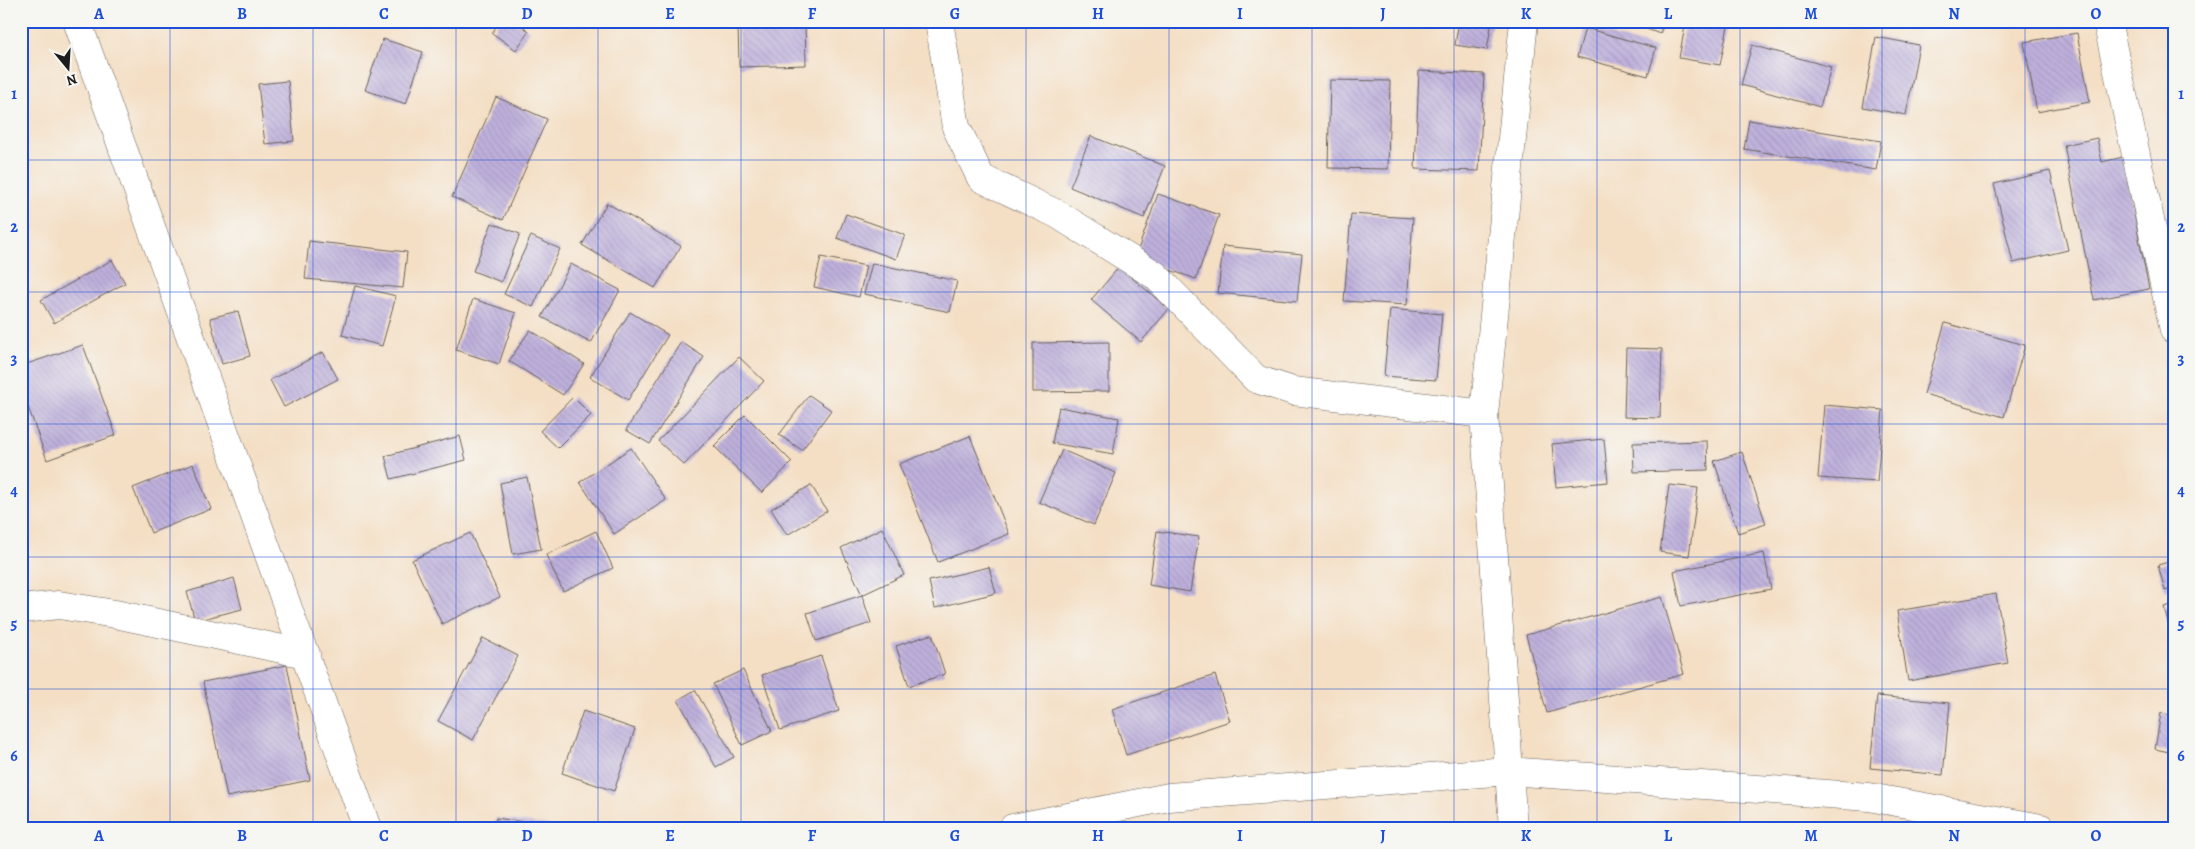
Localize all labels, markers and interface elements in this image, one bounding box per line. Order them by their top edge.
text: A [93,3,105,25]
text: B [237,3,247,25]
text: C [379,3,389,25]
text: D [521,3,533,25]
text: E [665,3,675,25]
text: F [808,3,817,25]
text: G [950,3,960,25]
text: H [1092,3,1104,25]
text: I [1237,3,1243,25]
text: J [1380,3,1386,25]
text: K [1521,3,1532,25]
text: L [1664,3,1673,25]
text: M [1804,3,1818,25]
text: N [1948,3,1960,25]
text: O [2091,3,2102,25]
north arrow [42,42,92,92]
text: N [64,69,80,90]
text: 1 [11,83,17,105]
text: 1 [2178,83,2184,105]
text: 2 [10,216,18,238]
text: 2 [2177,216,2185,238]
text: 3 [11,348,18,370]
text: 3 [2178,348,2185,370]
text: 4 [10,480,18,502]
text: 4 [2177,480,2185,502]
text: 5 [11,613,18,635]
text: 5 [2178,613,2185,635]
text: 6 [10,745,18,767]
text: 6 [2177,745,2185,767]
text: A [93,825,105,847]
text: B [237,825,247,847]
text: C [379,825,389,847]
text: D [521,825,533,847]
text: E [665,825,675,847]
text: F [808,825,817,847]
text: G [950,825,960,847]
text: H [1092,825,1104,847]
text: I [1237,825,1243,847]
text: J [1380,825,1386,847]
text: K [1521,825,1532,847]
text: L [1664,825,1673,847]
text: M [1804,825,1818,847]
text: N [1948,825,1960,847]
text: O [2091,825,2102,847]

